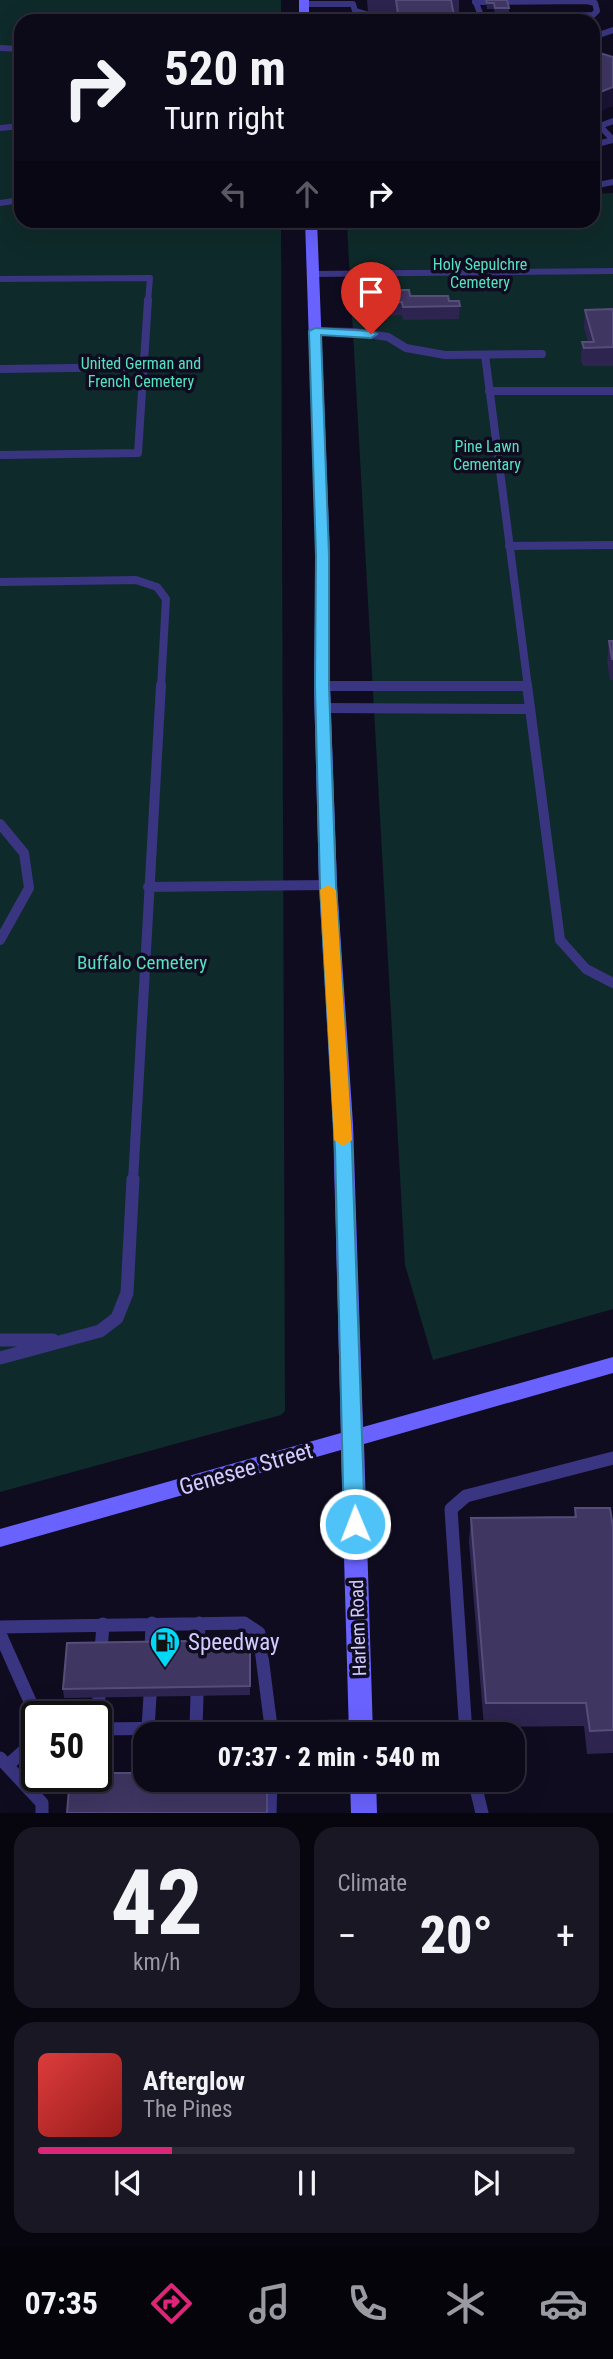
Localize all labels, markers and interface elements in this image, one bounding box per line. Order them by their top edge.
text: 520 m [164,40,286,97]
icon: right [49,42,140,133]
text: Turn right [164,99,285,137]
icon: left [215,175,253,213]
icon: ahead [288,175,326,213]
icon: right [361,175,399,213]
park label: Holy Sepulchre Cemetery [433,255,527,292]
pin [341,262,401,334]
icon: arrive [352,273,390,311]
park label: United German and French Cemetery [81,354,201,391]
park label: Pine Lawn Cementary [453,437,521,474]
park label: Buffalo Cemetery [77,951,207,974]
street label: Genesee Street [176,1437,316,1501]
position arrow [318,1487,392,1561]
street label: Harlem Road [345,1579,371,1677]
fuel station icon: Speedway [148,1625,182,1669]
place label: Speedway [188,1629,280,1656]
speed limit sign: 50 [21,1701,112,1792]
text: 07:37 · 2 min · 540 m [218,1742,440,1772]
text: 42 [111,1850,203,1956]
text: Climate [338,1870,407,1897]
text: 20° [420,1905,493,1966]
text: − [338,1914,357,1958]
text: + [556,1914,575,1958]
text: km/h [133,1949,180,1976]
text: Afterglow [143,2066,245,2096]
text: The Pines [143,2096,233,2123]
icon: previous [109,2164,147,2202]
icon: pause [288,2164,326,2202]
icon: next [467,2164,505,2202]
icon: directions [147,2279,196,2328]
icon: music [245,2279,294,2328]
icon: phone [343,2279,392,2328]
icon: climate [441,2279,490,2328]
icon: car [539,2279,588,2328]
text: 07:35 [25,2284,98,2322]

